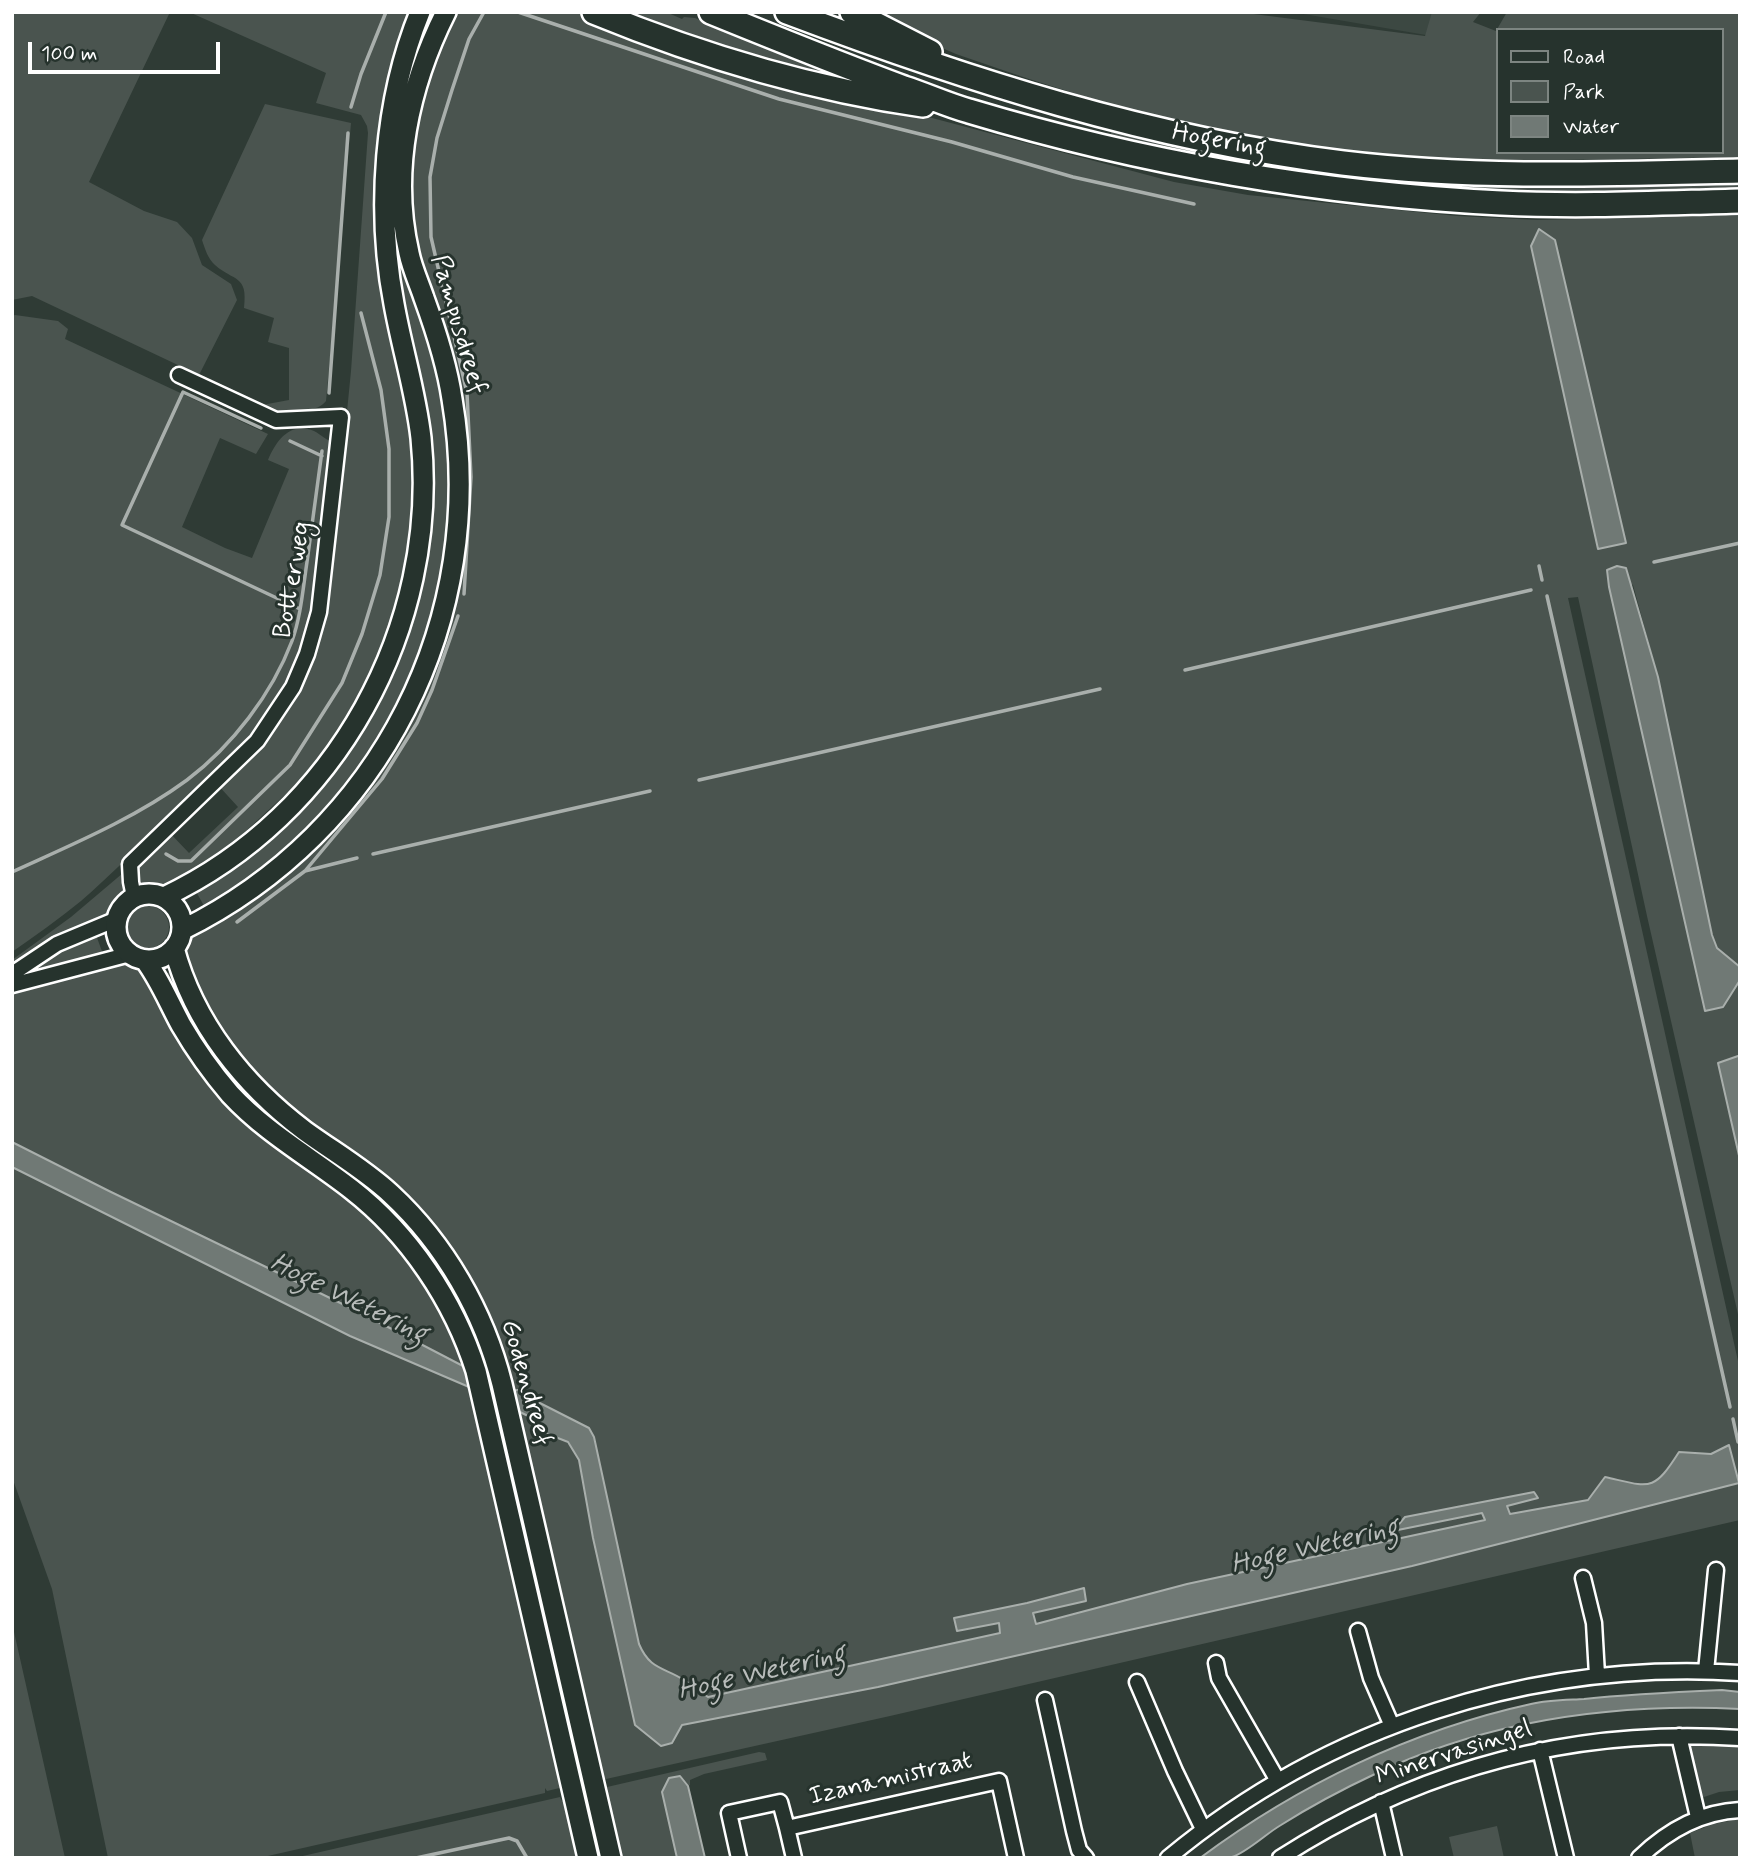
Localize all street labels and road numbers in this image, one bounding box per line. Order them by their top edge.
street label: Hogering [1169,118,1269,166]
street label: Pampusdreef [422,252,492,398]
street label: Botterweg [268,519,320,641]
street label: Godendreef [492,1317,558,1449]
street label: Minervasingel [1372,1714,1536,1794]
street label: Izanamistraat [806,1746,976,1814]

